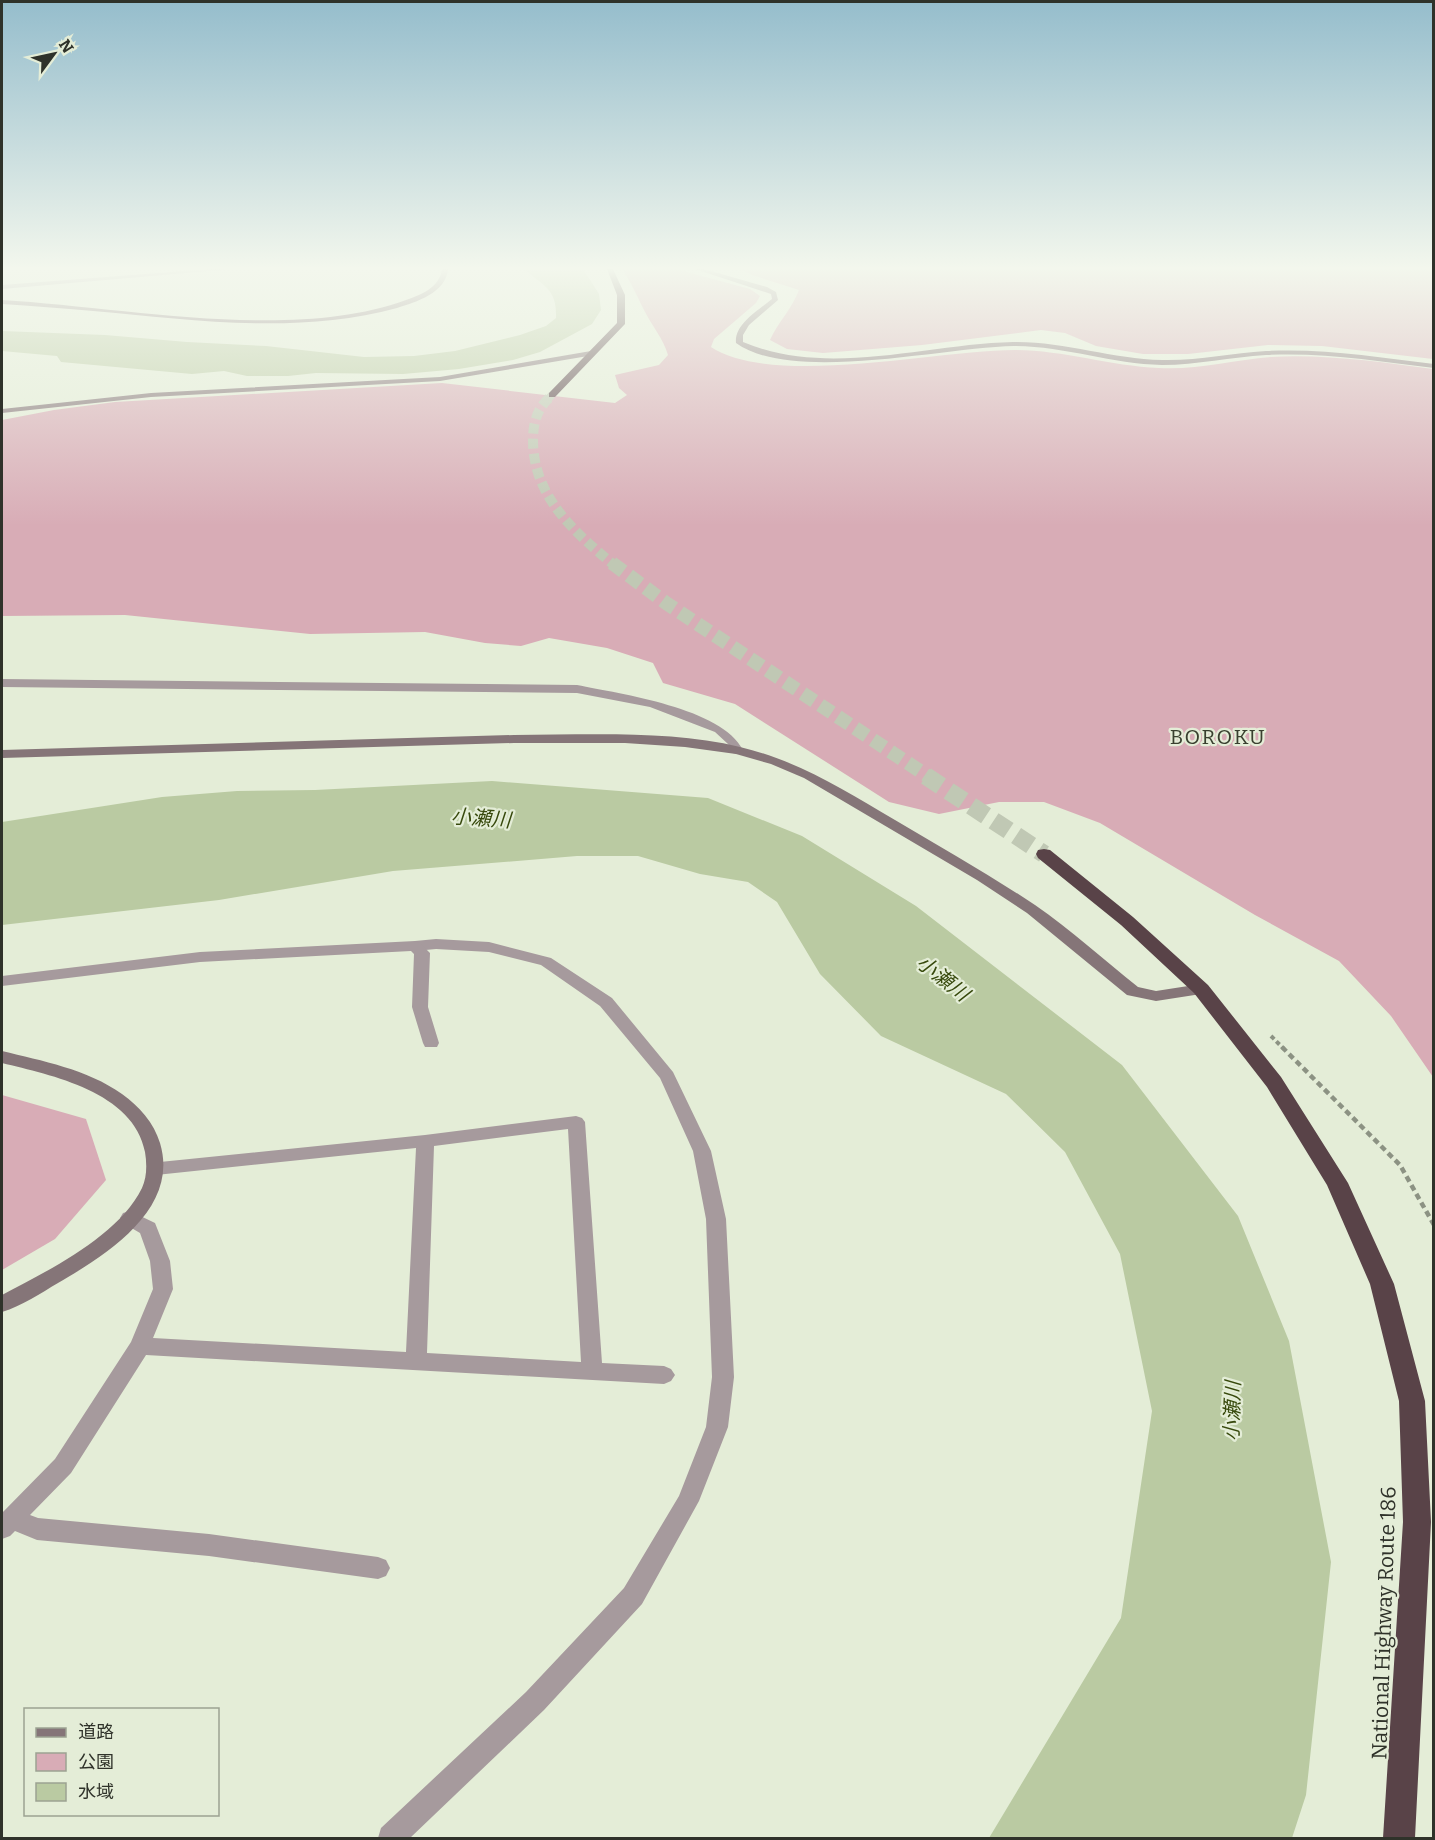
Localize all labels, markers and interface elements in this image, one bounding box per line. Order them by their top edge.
north arrow [24,24,84,84]
text: N [55,36,77,56]
district label: BOROKU [1170,724,1266,750]
water label: 小瀬川 [450,804,514,832]
water label: 小瀬川 [912,950,976,1007]
water label: 小瀬川 [1219,1379,1245,1441]
street label: National Highway Route 186 [1366,1486,1402,1760]
legend [24,1708,219,1816]
text: 道路 [78,1721,114,1743]
text: 公園 [78,1751,114,1773]
text: 水域 [78,1781,114,1803]

